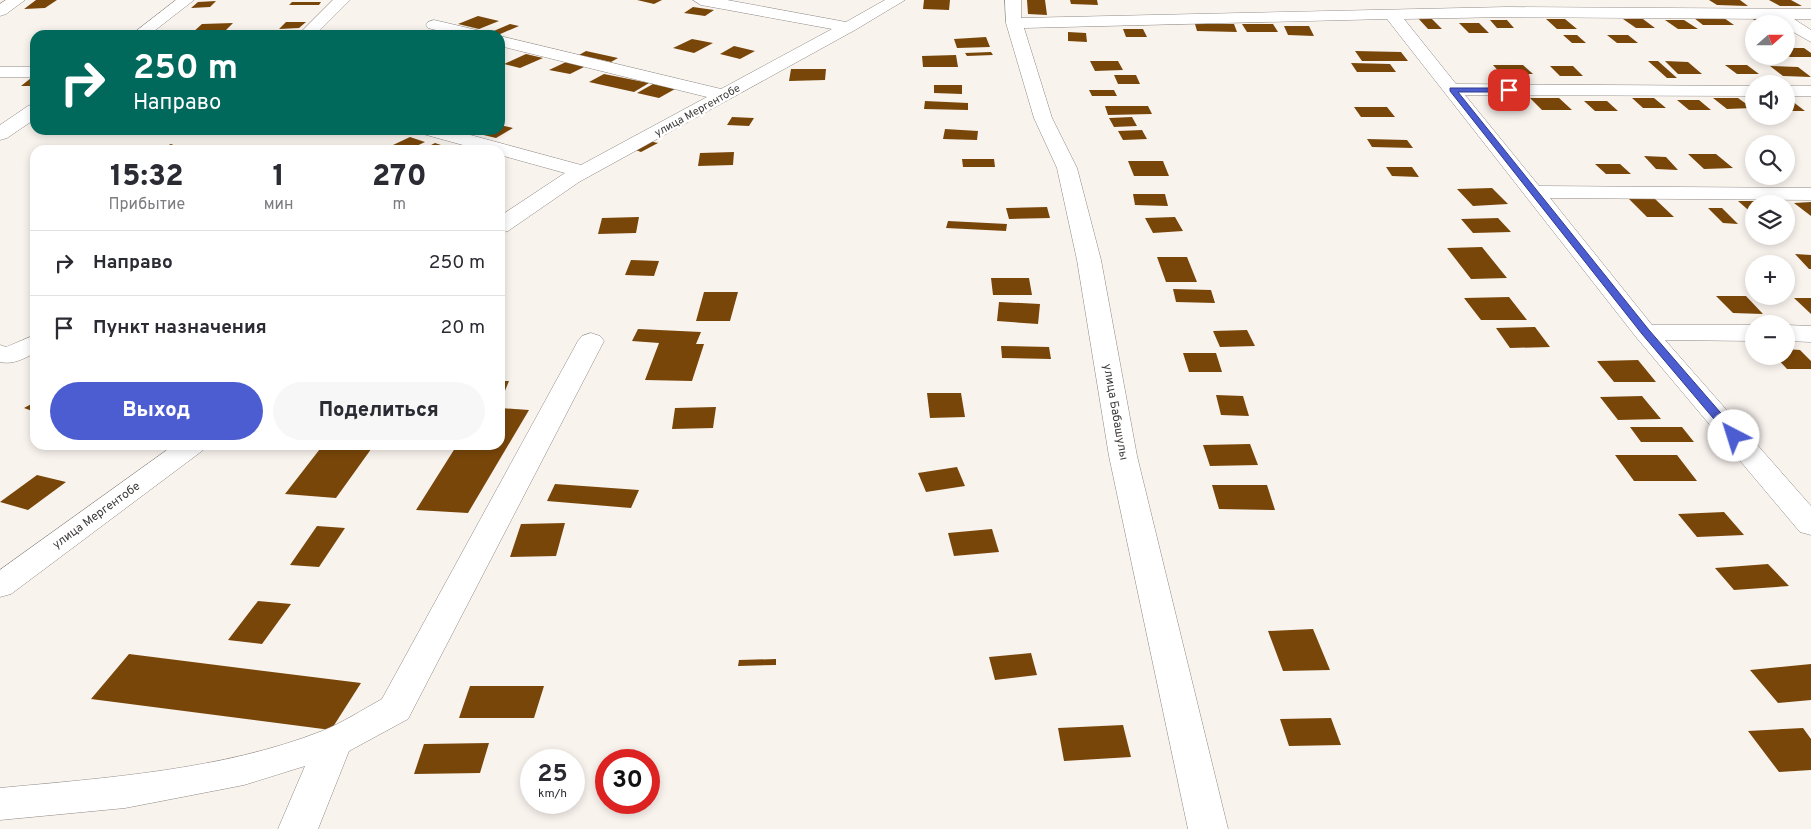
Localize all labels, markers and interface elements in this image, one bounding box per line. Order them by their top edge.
north arrow [1745,15,1795,65]
map controls [1745,15,1795,365]
text: 250 m [133,47,238,91]
icon: right [50,50,115,115]
pin [1488,69,1530,111]
button: sound [1745,75,1795,125]
icon: arrive [1495,76,1523,104]
street label: улица Мергентобе [652,81,743,140]
text: Направо [133,90,221,117]
button: search [1745,135,1795,185]
text: 15:32 [110,159,184,196]
text: 1 [272,159,285,196]
text: 270 [372,159,427,196]
text: Прибытие [108,195,185,215]
text: мин [264,195,294,215]
text: m [392,195,406,215]
button: layers [1745,195,1795,245]
icon: right [50,249,78,277]
text: Направо [93,251,173,275]
text: 250 m [429,251,485,275]
button: + [1745,255,1795,305]
icon: arrive [50,314,78,342]
button: − [1745,315,1795,365]
text: Пункт назначения [93,316,267,340]
text: 20 m [441,316,485,340]
street label: улица Бабашулы [1099,363,1131,462]
button: Выход [50,382,263,440]
button: Поделиться [273,382,485,440]
position arrow [1707,409,1759,461]
street label: улица Мергентобе [50,479,144,553]
speed limit sign: 30 [595,749,660,814]
text: 25 [537,759,568,791]
text: km/h [538,786,567,802]

